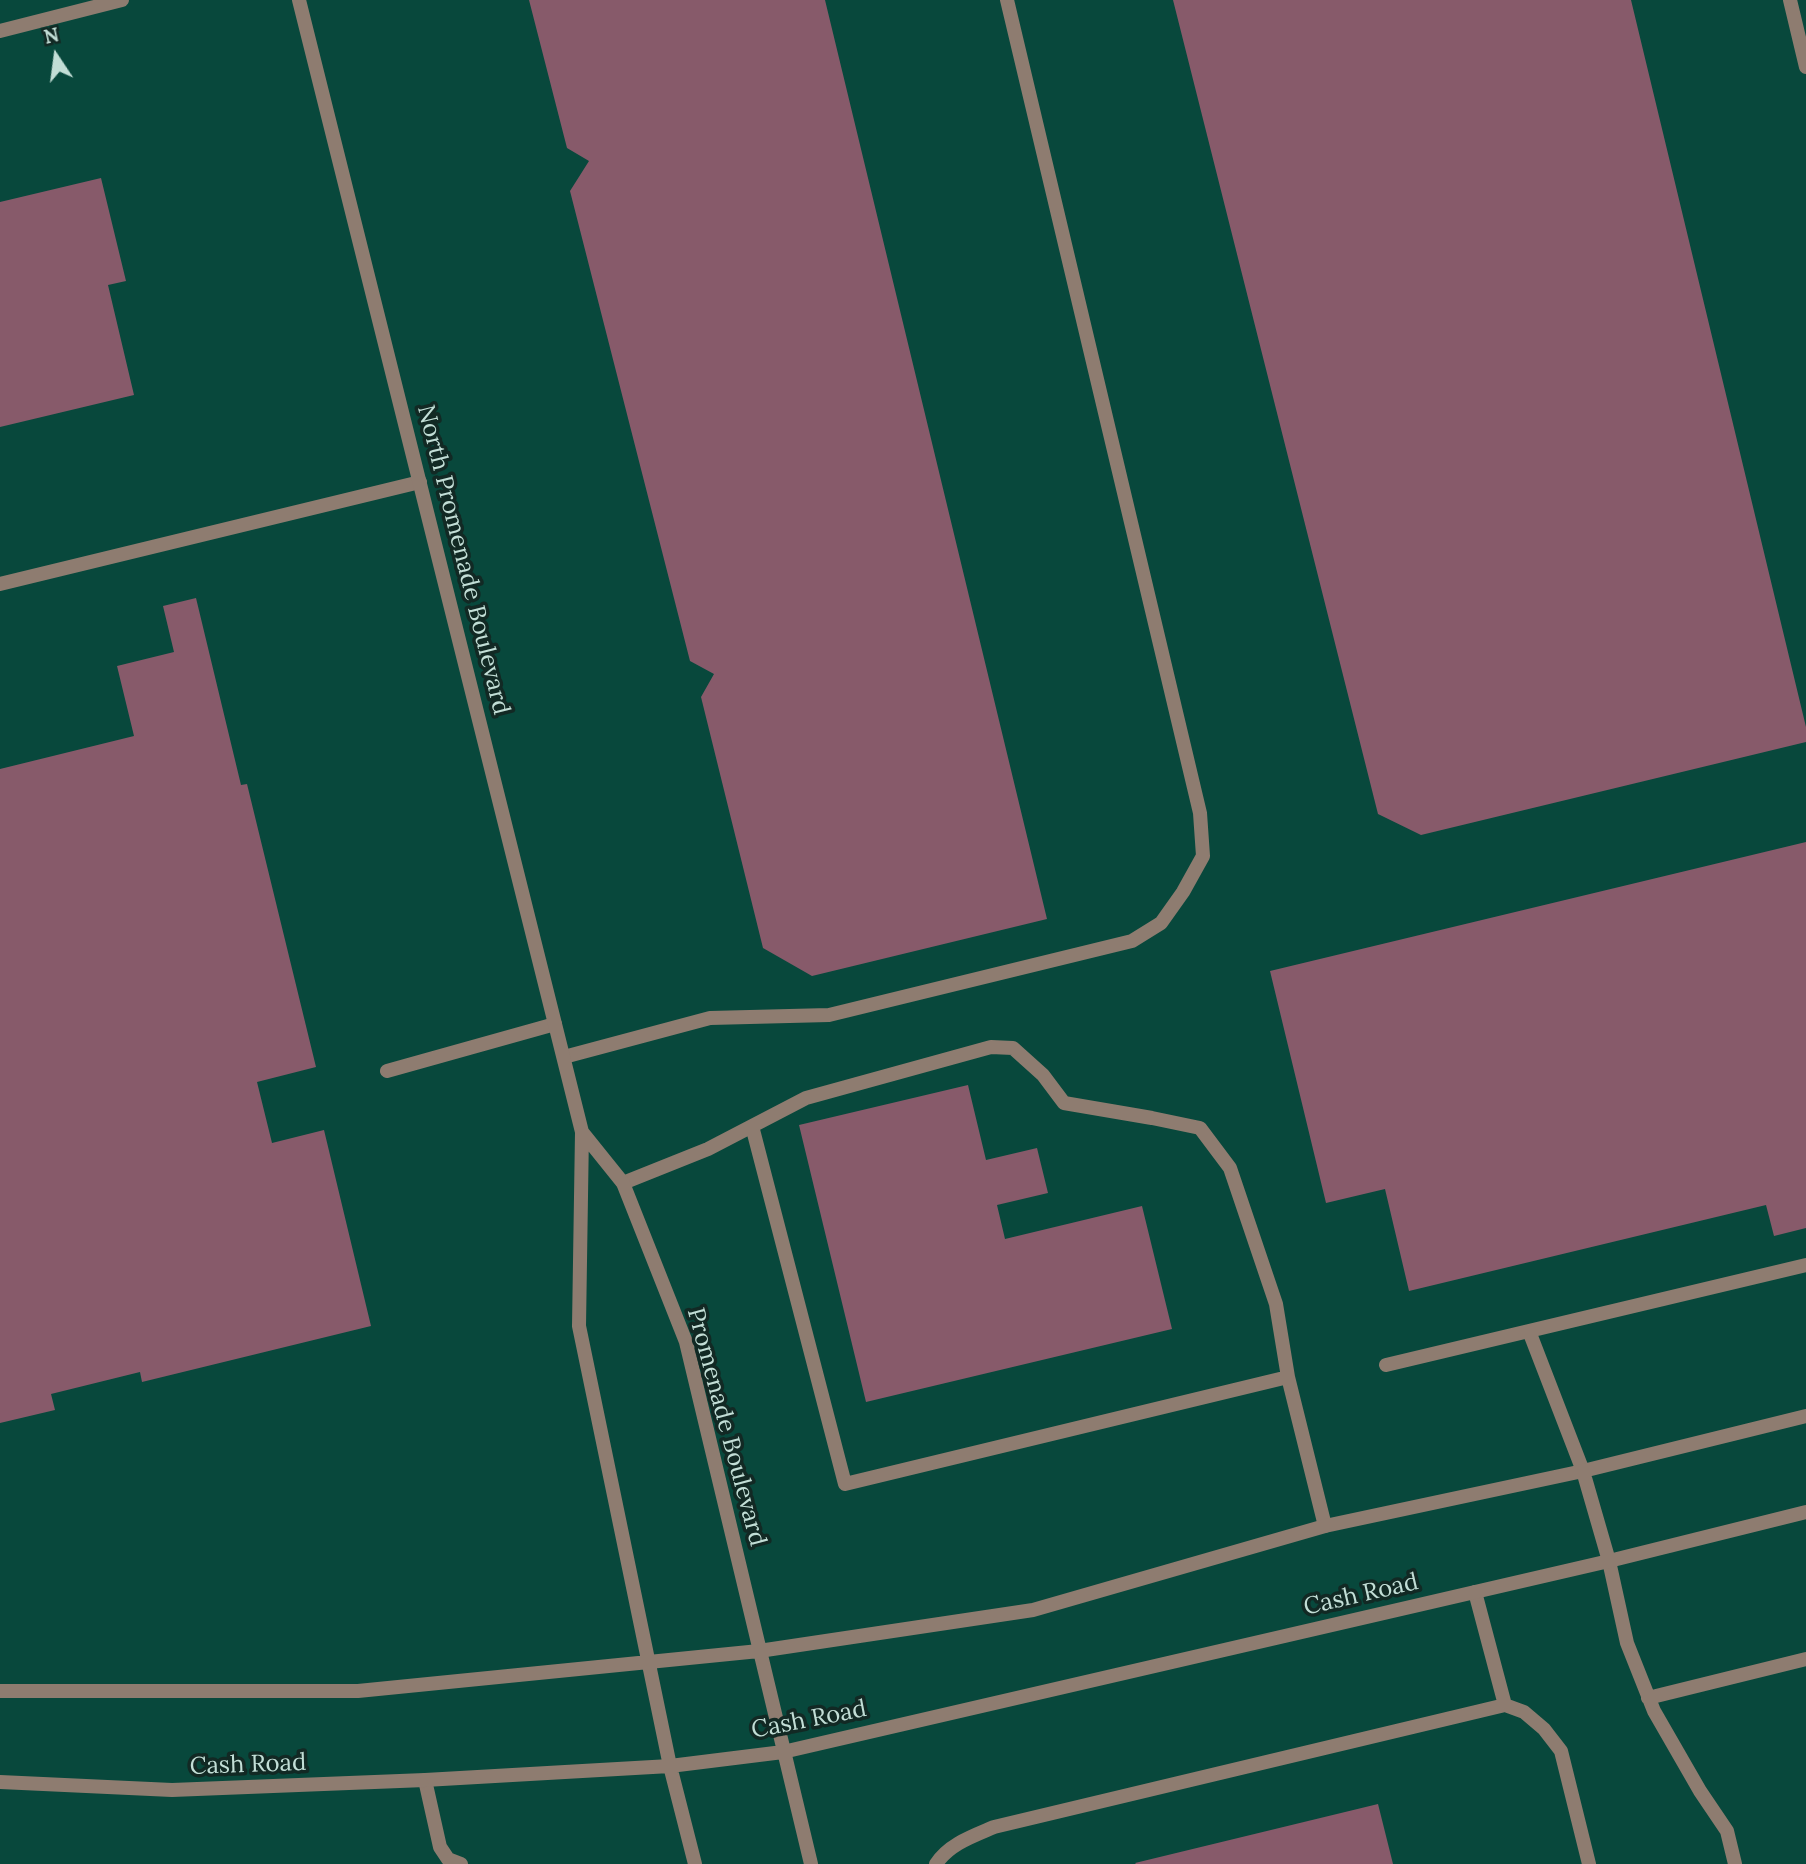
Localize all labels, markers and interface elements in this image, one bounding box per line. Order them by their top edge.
north arrow [21,21,91,91]
text: N [41,22,61,49]
street label: North Promenade Boulevard [411,402,515,718]
street label: Promenade Boulevard [680,1305,772,1549]
street label: Cash Road [1301,1568,1421,1622]
street label: Cash Road [749,1695,869,1745]
street label: Cash Road [189,1749,307,1781]

